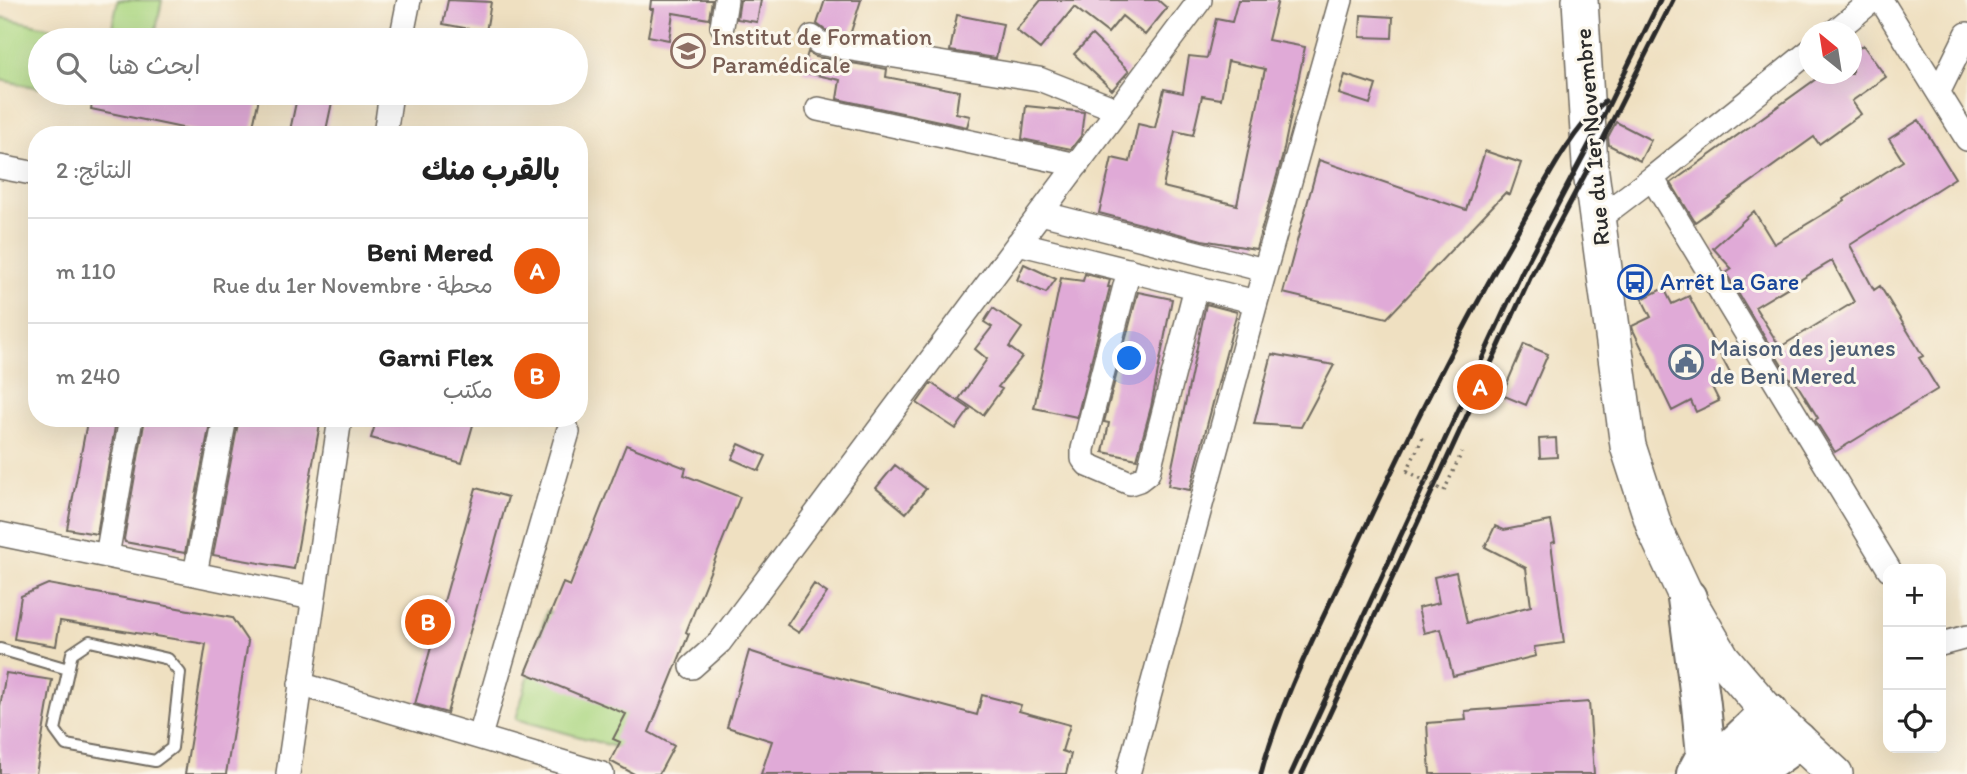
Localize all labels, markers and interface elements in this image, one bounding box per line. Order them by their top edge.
north arrow [1799,21,1862,84]
place label: Institut de Formation Paramédicale [712,22,933,79]
street label: Rue du 1er Novembre [1568,27,1615,247]
search box [28,28,588,105]
school or university icon: Institut de Formation Paramédicale [669,32,707,70]
icon: search [52,48,90,86]
text: ابحث هنا [108,49,201,81]
text: بالقرب منك [422,151,560,188]
text: النتائج: 2 [56,156,132,184]
text: Beni Mered [367,236,493,268]
text: 110 m [56,257,116,285]
text: A [530,257,544,285]
bus stop icon: Arrêt La Gare [1616,263,1654,301]
place label: Arrêt La Gare [1660,267,1799,296]
text: محطة · Rue du 1er Novembre [212,271,493,299]
place label: Maison des jeunes de Beni Mered [1710,333,1896,390]
text: Garni Flex [379,341,493,373]
your location [1112,341,1146,375]
public building icon: Maison des jeunes de Beni Mered [1667,343,1705,381]
pin: A [1457,361,1503,413]
text: 240 m [56,362,121,390]
text: B [530,362,544,390]
text: مكتب [443,376,493,404]
map controls [1883,564,1946,753]
button: + [1883,564,1946,627]
pin: B [405,596,451,648]
button: − [1883,627,1946,690]
button: locate [1883,690,1946,753]

